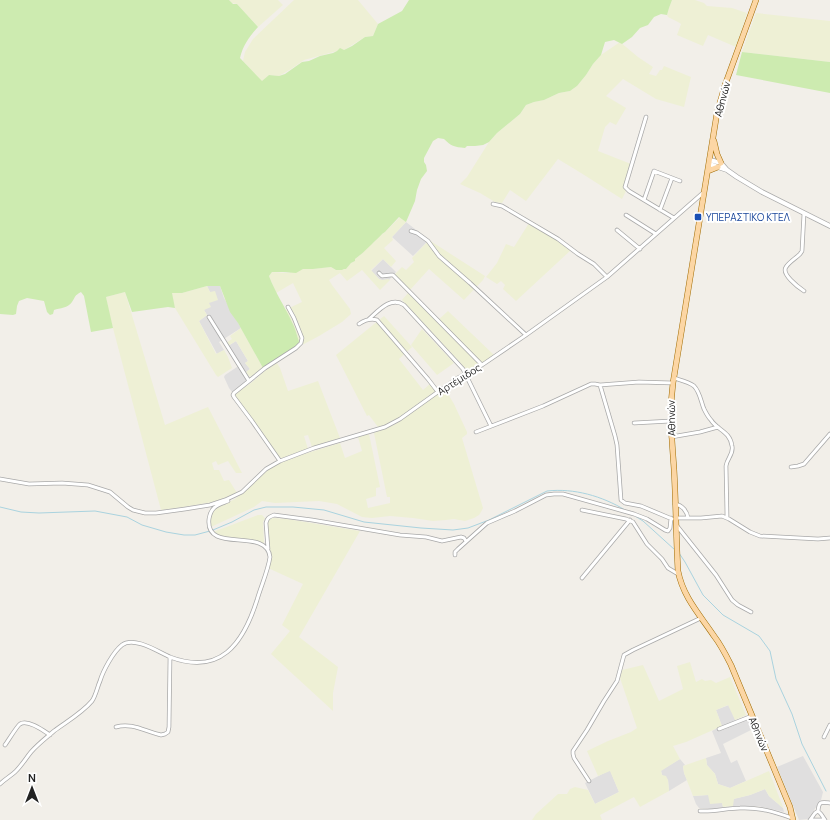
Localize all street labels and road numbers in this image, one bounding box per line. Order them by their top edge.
street label: Αθηνών [711,80,733,118]
street label: Αρτέμιδος [434,360,484,398]
street label: Αθηνών [664,400,678,436]
street label: Αθηνών [746,715,772,753]

